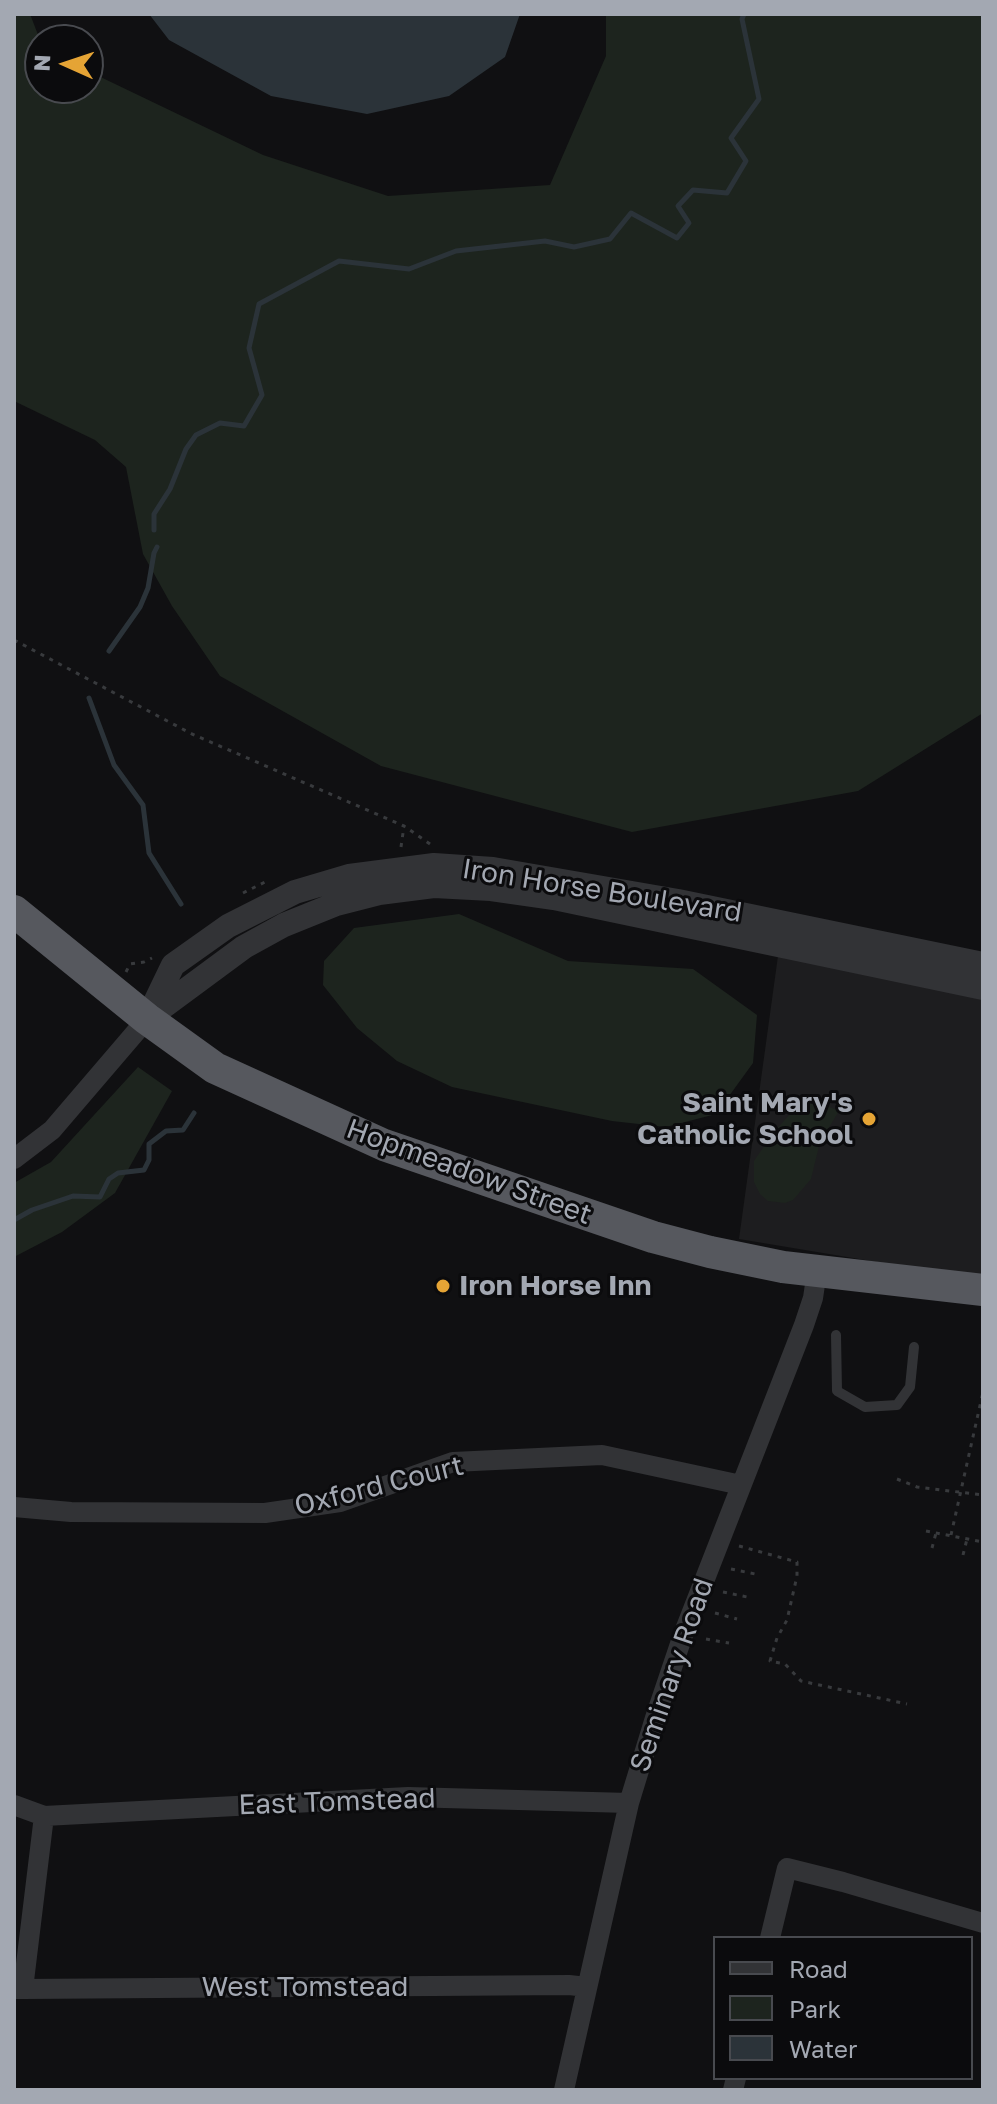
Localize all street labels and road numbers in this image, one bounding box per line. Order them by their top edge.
street label: Iron Horse Boulevard [460,852,744,930]
street label: Hopmeadow Street [342,1112,596,1232]
street label: Oxford Court [291,1449,467,1523]
street label: Seminary Road [623,1574,721,1776]
street label: East Tomstead [238,1782,436,1822]
street label: West Tomstead [202,1970,408,2004]

